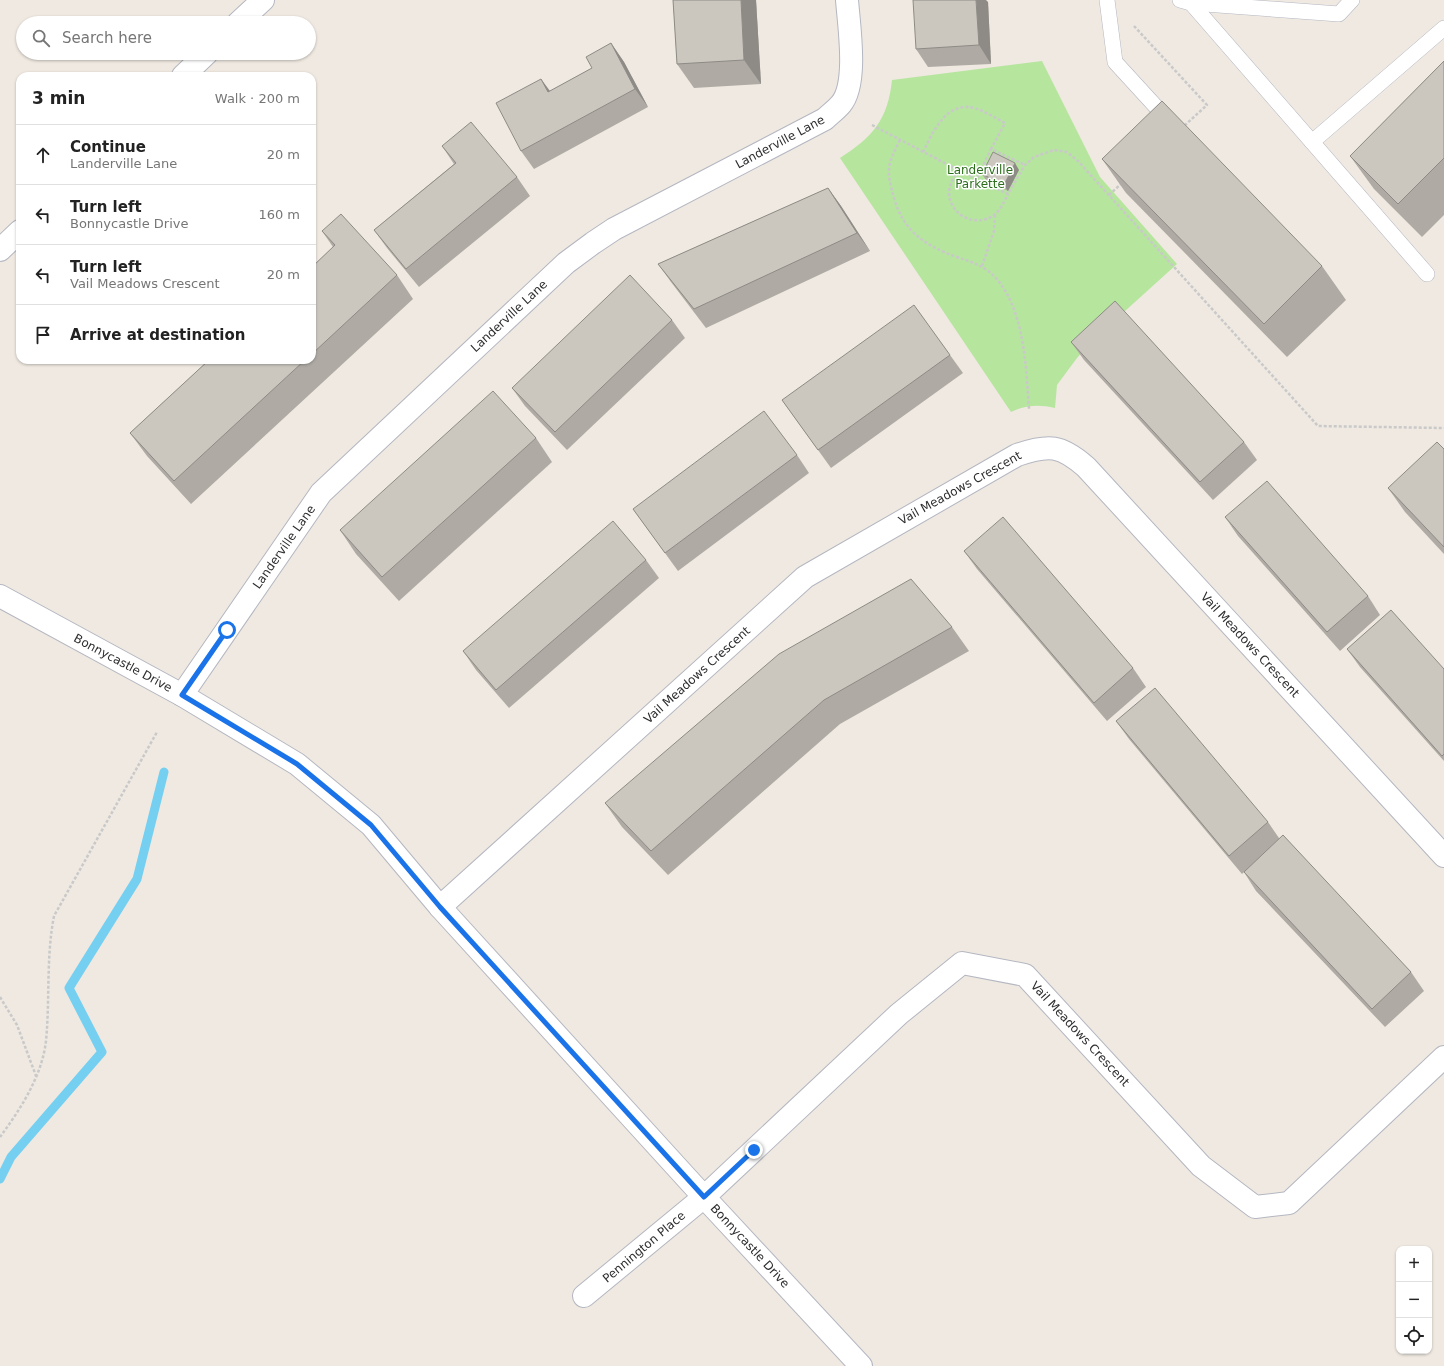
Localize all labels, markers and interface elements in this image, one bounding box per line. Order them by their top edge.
search box [16,16,316,60]
icon: search [30,27,52,49]
text: Search here [62,29,152,47]
text: 3 min [32,88,85,108]
text: Walk · 200 m [215,91,300,106]
street label: Landerville Lane [733,113,827,171]
text: Continue [70,138,146,156]
icon: ahead [32,144,54,166]
text: 20 m [267,147,300,162]
text: Landerville Lane [70,156,177,171]
park label: Landerville Parkette [947,163,1013,191]
text: Turn left [70,198,142,216]
icon: left [32,204,54,226]
text: 160 m [258,207,300,222]
text: Bonnycastle Drive [70,216,188,231]
text: Turn left [70,258,142,276]
icon: left [32,264,54,286]
text: 20 m [267,267,300,282]
text: Vail Meadows Crescent [70,276,220,291]
street label: Landerville Lane [468,277,550,355]
icon: arrive [32,324,54,346]
text: Arrive at destination [70,326,245,344]
street label: Vail Meadows Crescent [896,448,1024,528]
street label: Landerville Lane [250,502,318,592]
street label: Vail Meadows Crescent [1198,590,1302,700]
route start [218,621,236,639]
street label: Vail Meadows Crescent [641,623,753,726]
street label: Bonnycastle Drive [71,631,175,695]
street label: Vail Meadows Crescent [1028,979,1132,1089]
route end [745,1141,763,1159]
street label: Bonnycastle Drive [708,1201,792,1291]
street label: Pennington Place [600,1208,688,1286]
map controls [1396,1246,1432,1354]
button: + [1396,1246,1432,1282]
button: − [1396,1282,1432,1318]
button: locate [1396,1318,1432,1354]

